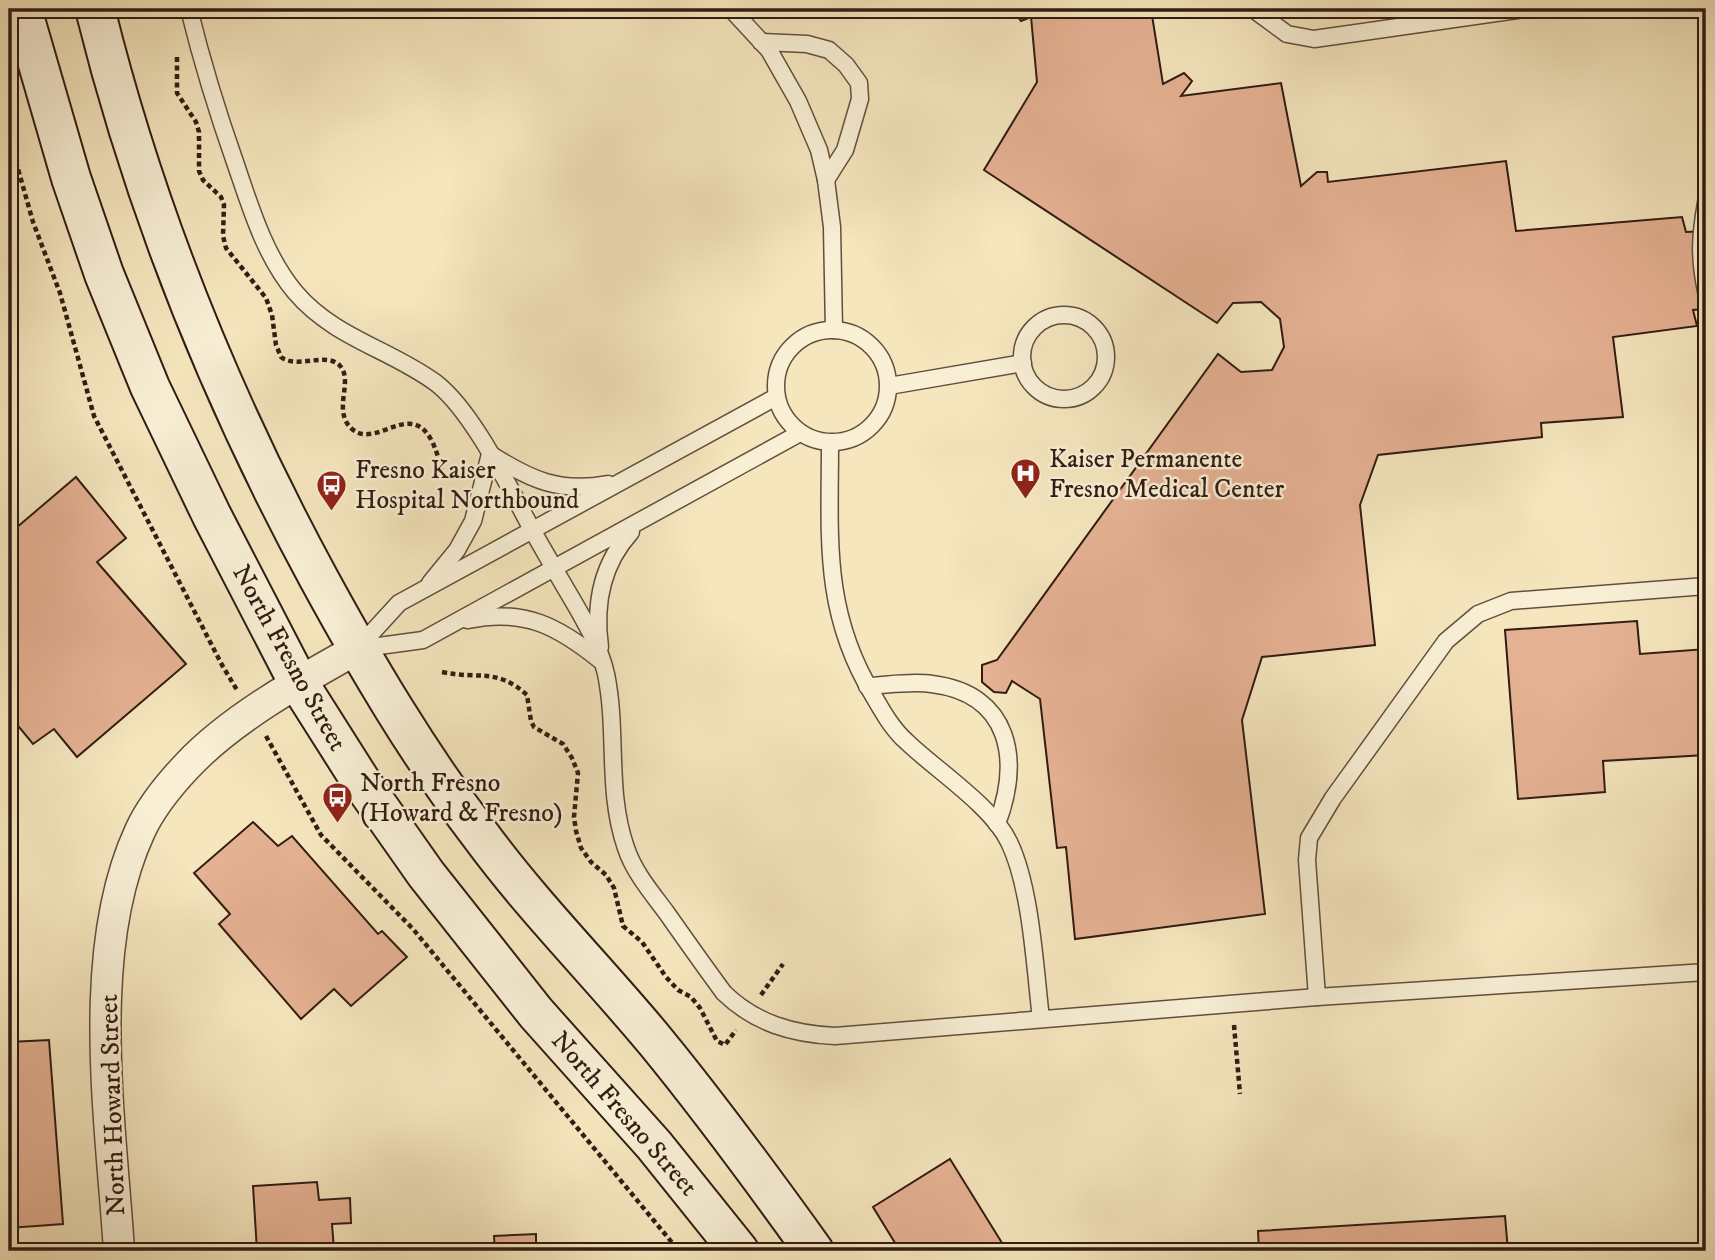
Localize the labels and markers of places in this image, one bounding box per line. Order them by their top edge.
place label: Kaiser Permanente Fresno Medical Center [1049,443,1285,506]
place label: Fresno Kaiser Hospital Northbound [355,454,579,517]
hospital icon: Kaiser Permanente Fresno Medical Center [1009,457,1043,501]
bus stop icon: Fresno Kaiser Hospital Northbound [315,468,349,512]
place label: North Fresno (Howard & Fresno) [360,767,563,830]
bus stop icon: North Fresno (Howard & Fresno) [320,781,354,825]

